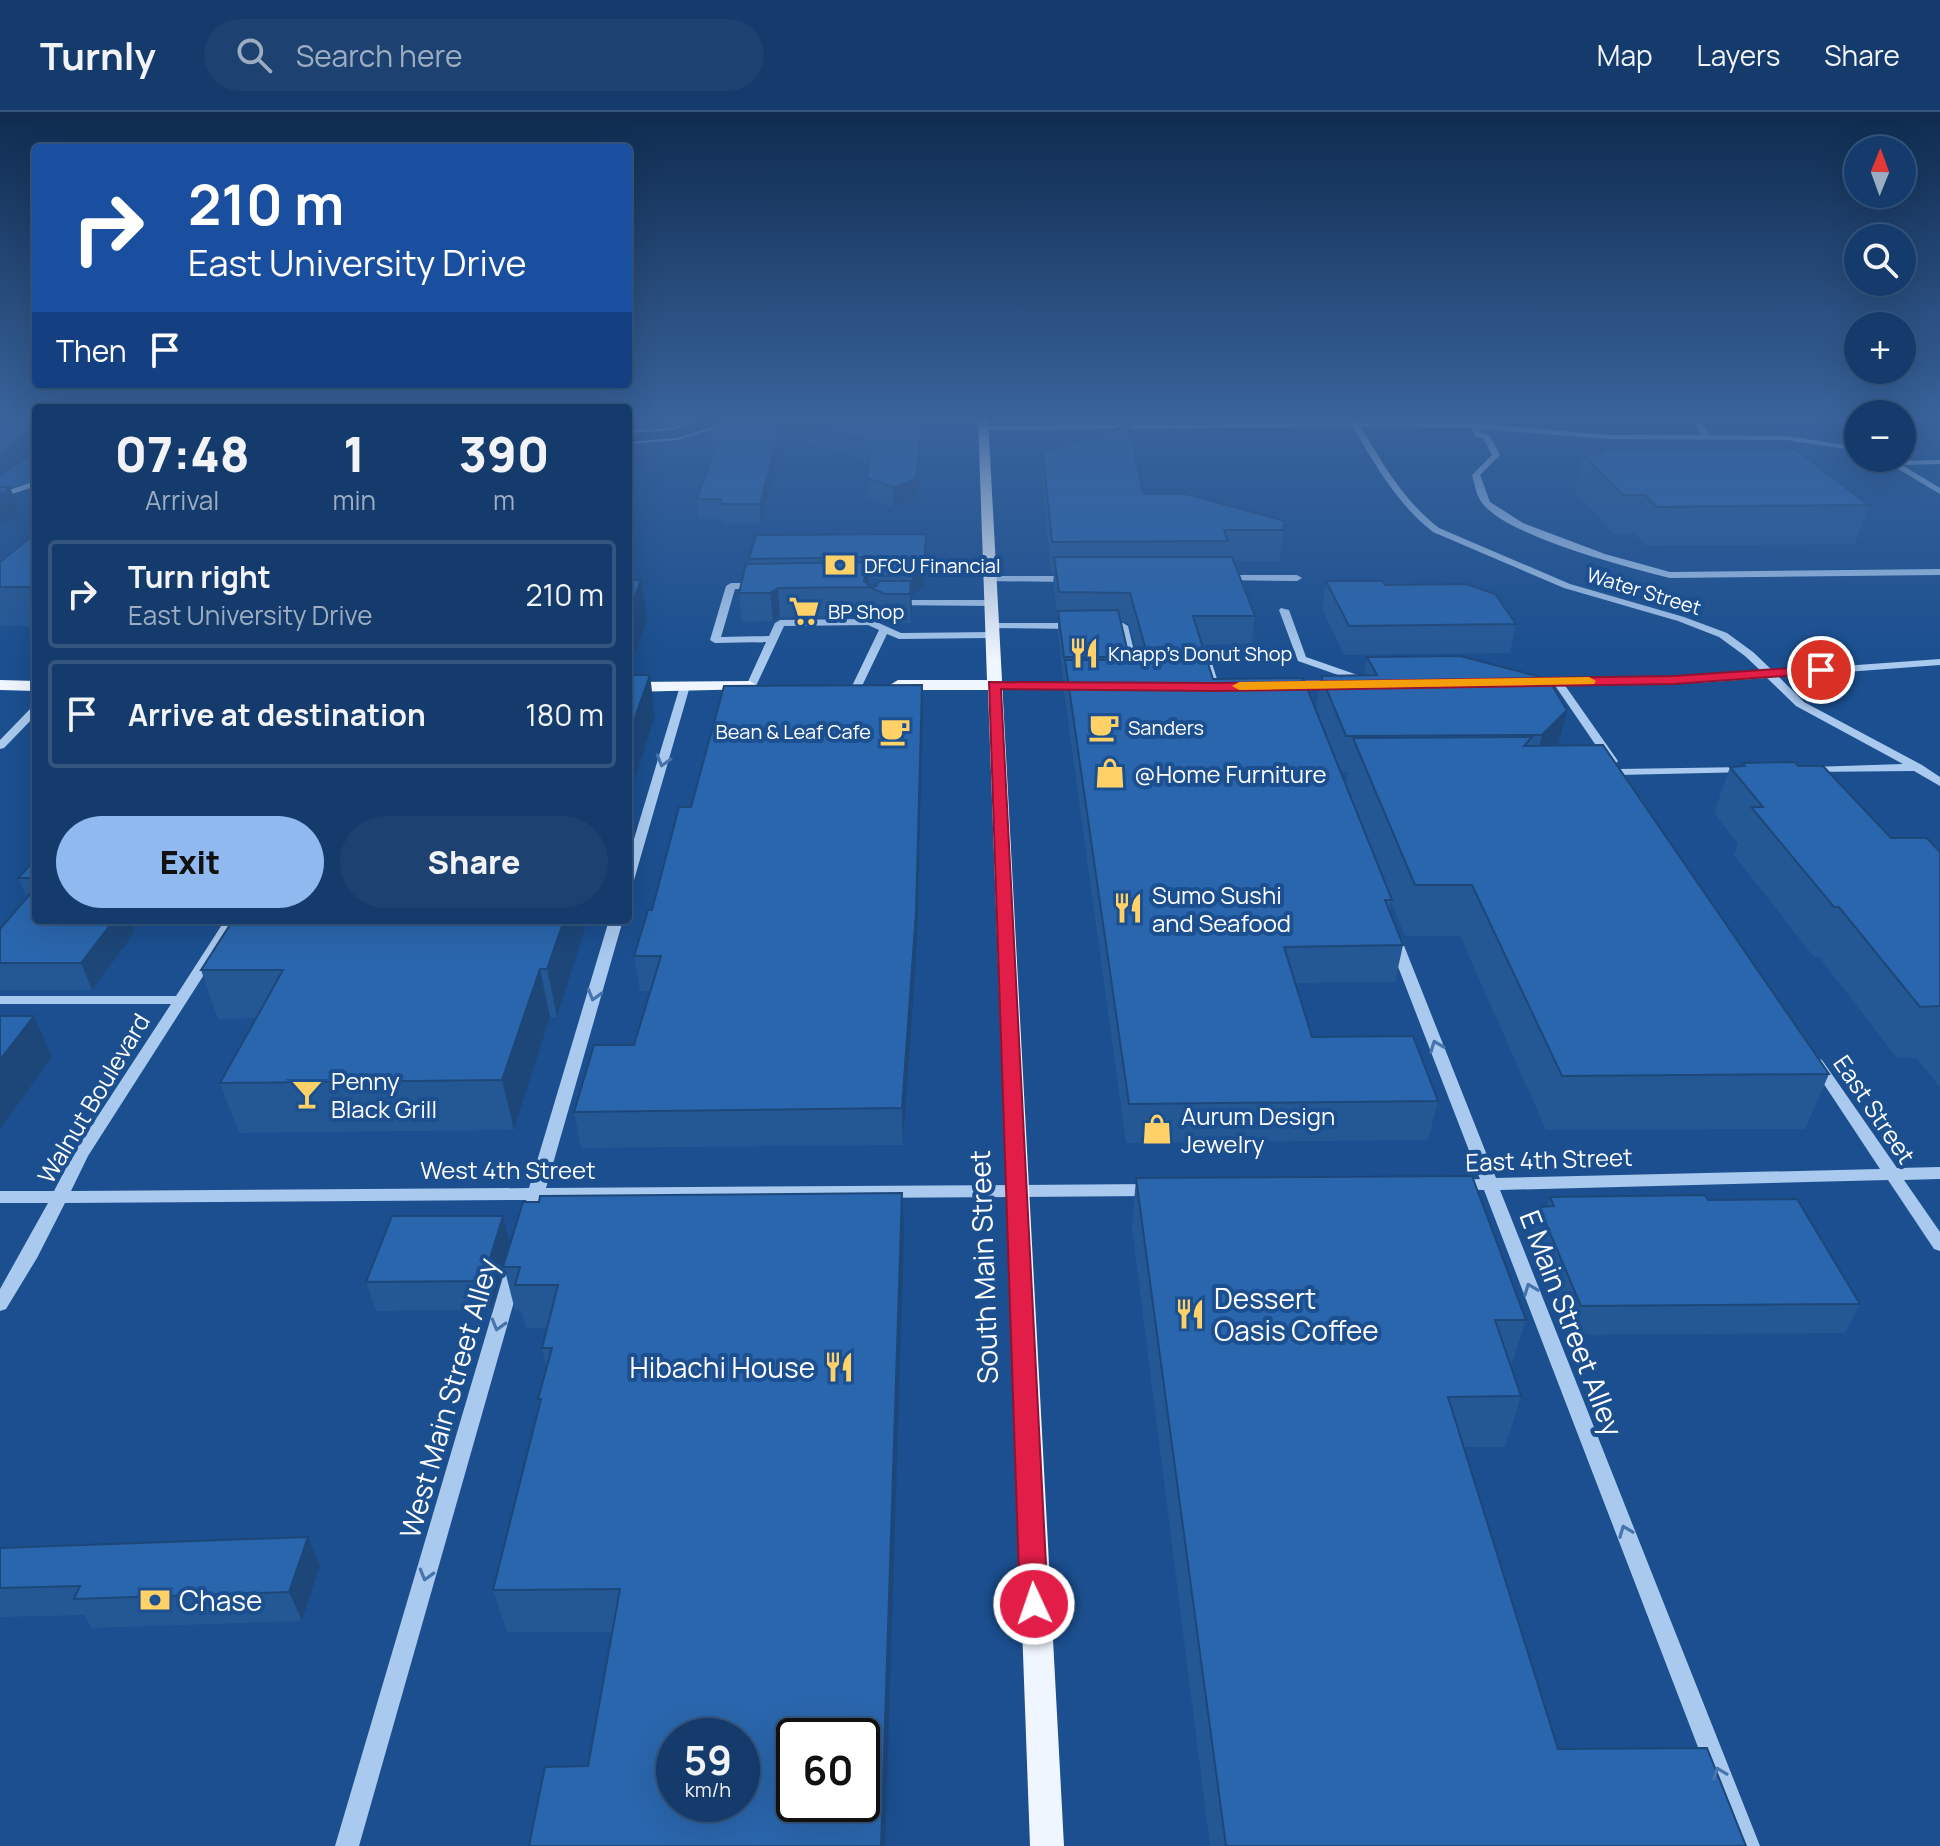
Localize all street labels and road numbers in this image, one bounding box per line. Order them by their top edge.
street label: Water Street [1584,561,1704,621]
street label: Walnut Boulevard [29,1007,157,1189]
street label: East Street [1827,1048,1923,1170]
street label: East 4th Street [1465,1140,1633,1178]
street label: South Main Street [960,1149,1006,1385]
street label: West 4th Street [420,1153,596,1186]
street label: E Main Street Alley [1511,1205,1633,1442]
street label: West Main Street Alley [390,1253,506,1543]

